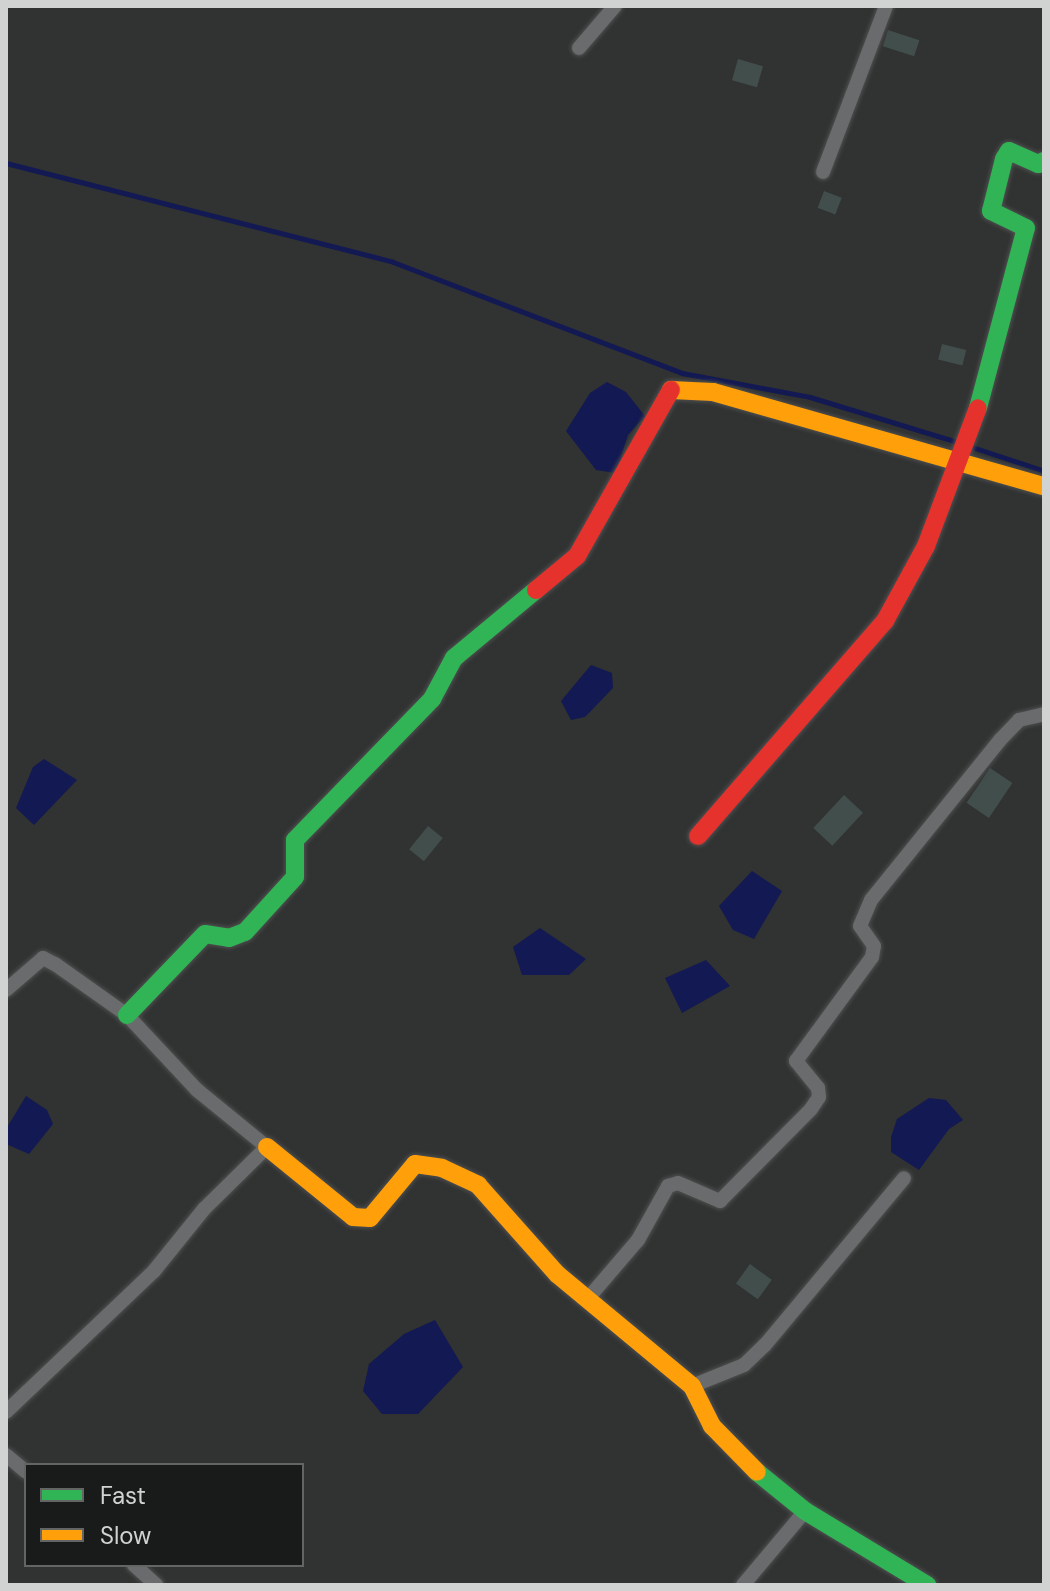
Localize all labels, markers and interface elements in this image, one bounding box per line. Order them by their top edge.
legend [24,1463,304,1567]
text: Fast [100,1480,146,1511]
text: Slow [100,1520,151,1551]

